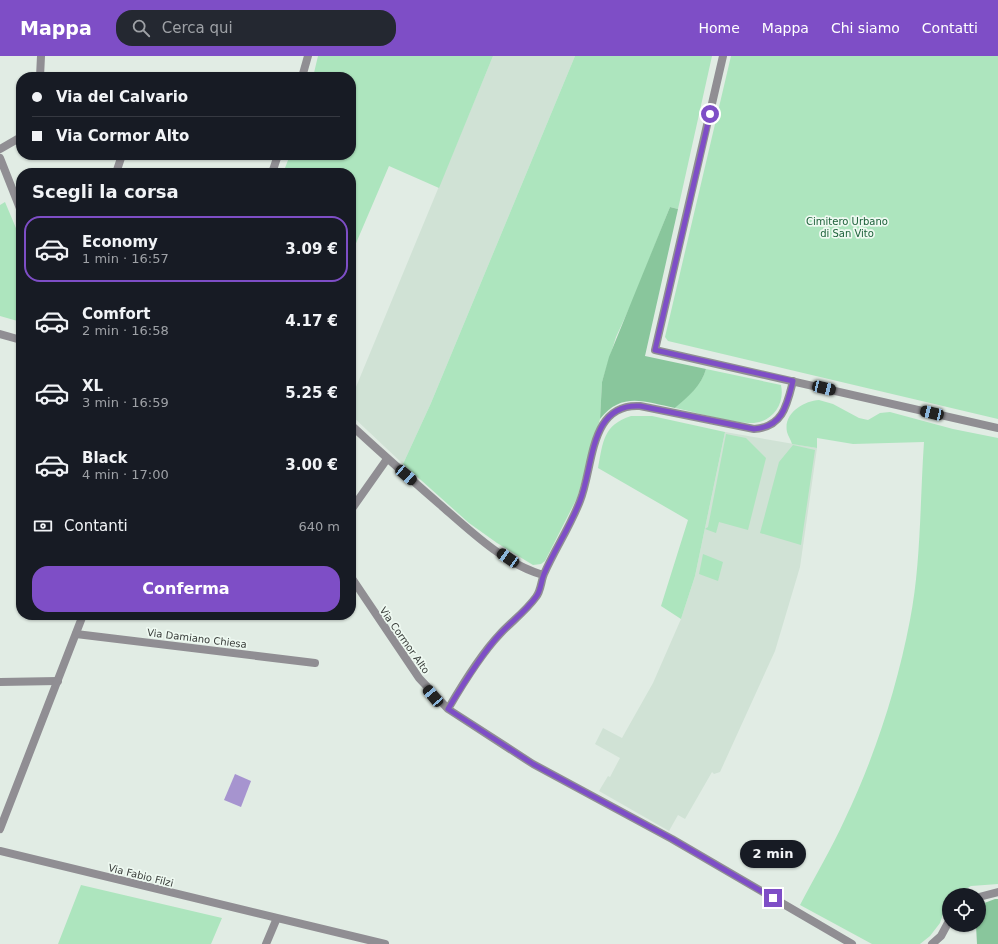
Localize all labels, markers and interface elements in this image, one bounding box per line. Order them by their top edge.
search box [116,10,396,46]
text: Mappa [20,17,92,39]
icon: search [130,17,152,39]
text: Cerca qui [162,19,233,37]
text: Home [699,20,740,36]
text: Mappa [762,20,809,36]
text: Chi siamo [831,20,900,36]
text: Contatti [922,20,978,36]
text: Via del Calvario [56,88,188,106]
route start [701,105,719,123]
text: Via Cormor Alto [56,127,189,145]
text: Scegli la corsa [32,181,179,202]
park label: Cimitero Urbano di San Vito [806,216,888,239]
icon: car [34,231,70,267]
text: Economy [82,233,158,251]
text: 3.09 € [285,240,338,258]
text: 1 min · 16:57 [82,251,169,266]
icon: car [34,303,70,339]
text: Comfort [82,305,150,323]
text: 4.17 € [285,312,338,330]
text: 2 min · 16:58 [82,323,169,338]
icon: car [34,375,70,411]
text: XL [82,377,103,395]
car [811,379,837,397]
text: 5.25 € [285,384,338,402]
text: 3 min · 16:59 [82,395,169,410]
car [919,404,945,422]
icon: car [34,447,70,483]
text: Black [82,449,128,467]
text: 3.00 € [285,456,338,474]
car [393,463,419,487]
text: 4 min · 17:00 [82,467,169,482]
icon: cash [32,515,54,537]
text: Contanti [64,517,128,535]
text: 640 m [298,519,340,534]
car [495,546,521,570]
button: Conferma [32,566,340,612]
street label: Via Cormor Alto [378,605,432,676]
street label: Via Damiano Chiesa [146,627,247,650]
car [421,683,445,709]
callout: 2 min [740,840,806,868]
text: 2 min [753,846,793,861]
street label: Via Fabio Filzi [107,862,175,889]
map controls [942,888,986,932]
button: locate [942,888,986,932]
route end [764,889,782,907]

